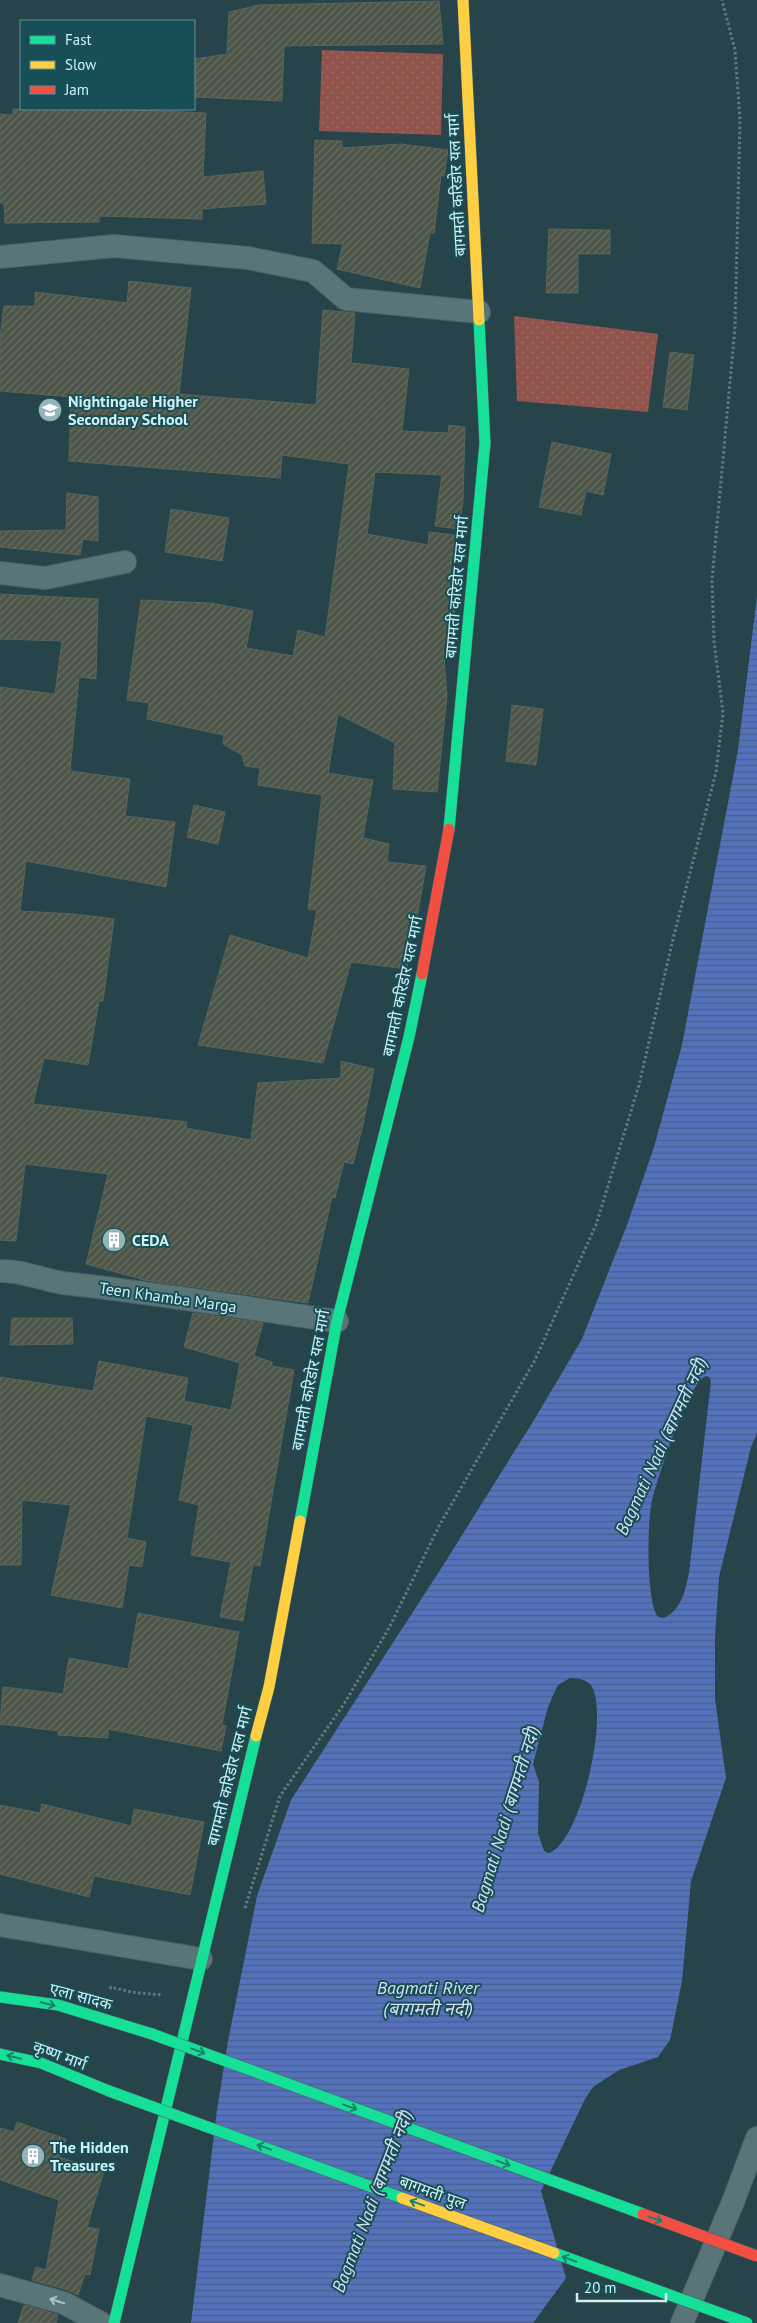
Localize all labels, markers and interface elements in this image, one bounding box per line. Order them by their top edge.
legend [20,20,195,110]
text: Fast [65,30,92,49]
text: Slow [65,55,96,74]
text: Jam [64,80,89,99]
street label: बागमती करिडोर यल मार्ग [442,112,470,257]
place label: Nightingale Higher Secondary School [68,391,198,429]
school or university icon: Nightingale Higher Secondary School [37,397,63,423]
street label: बागमती करिडोर यल मार्ग [440,514,472,659]
street label: बागमती करिडोर यल मार्ग [377,913,427,1058]
building icon: CEDA [101,1227,127,1253]
place label: CEDA [132,1230,169,1250]
street label: Teen Khamba Marga [98,1277,238,1317]
street label: बागमती करिडोर यल मार्ग [287,1307,334,1452]
water label: Bagmati Nadi (बागमती नदी) [610,1353,712,1539]
street label: बागमती करिडोर यल मार्ग [202,1703,256,1848]
water label: Bagmati Nadi (बागमती नदी) [466,1723,544,1915]
water label: Bagmati River (बागमती नदी) [377,1976,480,2020]
street label: एला सादक [48,1978,115,2014]
one-way arrow [39,2000,55,2009]
street label: कृष्ण मार्ग [30,2036,91,2075]
one-way arrow [190,2047,205,2056]
one-way arrow [6,2052,22,2061]
one-way arrow [342,2103,358,2112]
water label: Bagmati Nadi (बागमती नदी) [327,2106,417,2296]
place label: The Hidden Treasures [50,2137,129,2175]
one-way arrow [257,2142,272,2151]
building icon: The Hidden Treasures [20,2143,46,2169]
one-way arrow [495,2159,510,2168]
street label: बागमती पुल [397,2171,470,2215]
one-way arrow [409,2198,425,2207]
one-way arrow [647,2215,663,2224]
one-way arrow [562,2254,577,2263]
scale bar [577,2270,666,2302]
text: 20 m [584,2278,617,2297]
one-way arrow [50,2296,66,2306]

